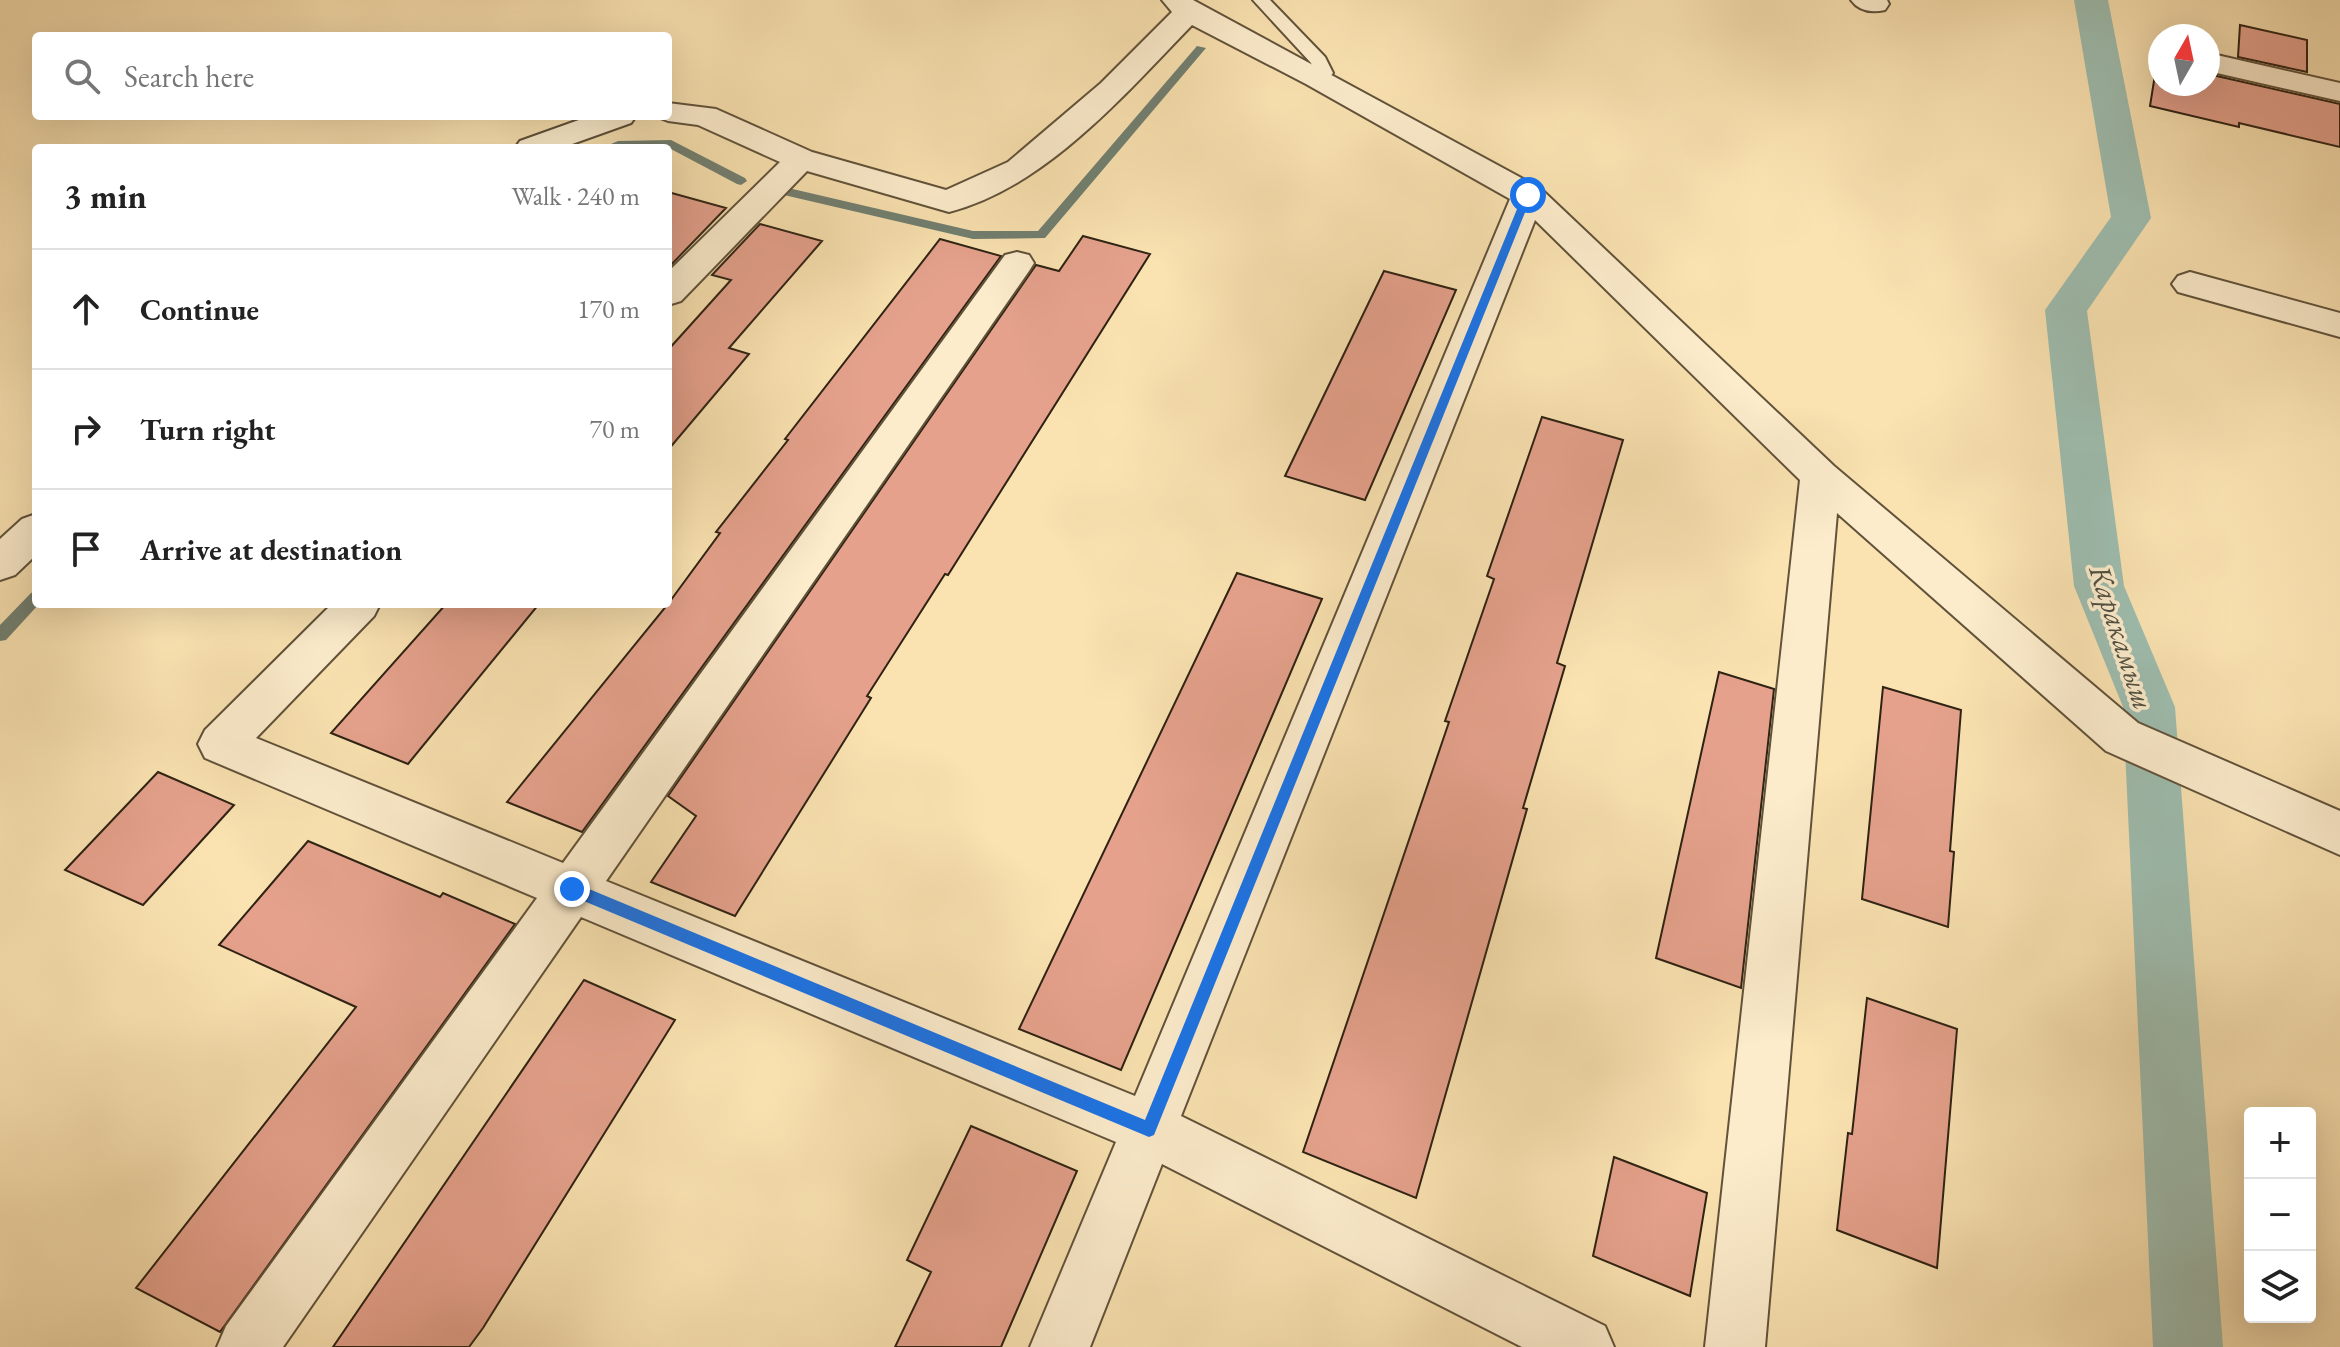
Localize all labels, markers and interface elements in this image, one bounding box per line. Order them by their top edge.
north arrow [2148,24,2220,96]
search box [32,32,672,120]
icon: search [60,54,104,98]
text: Search here [124,57,254,96]
text: 3 min [64,174,147,218]
route start [1510,177,1546,213]
text: Walk · 240 m [512,179,640,213]
icon: ahead [64,287,108,331]
text: Continue [140,290,259,329]
text: 170 m [577,292,640,326]
icon: right [64,407,108,451]
text: Turn right [140,410,276,449]
text: 70 m [590,412,640,446]
icon: arrive [64,527,108,571]
text: Arrive at destination [140,530,402,569]
water label: Каракамыш [2080,559,2164,714]
route end [554,871,590,907]
map controls [2244,1107,2316,1323]
button: + [2244,1107,2316,1179]
button: − [2244,1179,2316,1251]
button: layers [2244,1251,2316,1323]

